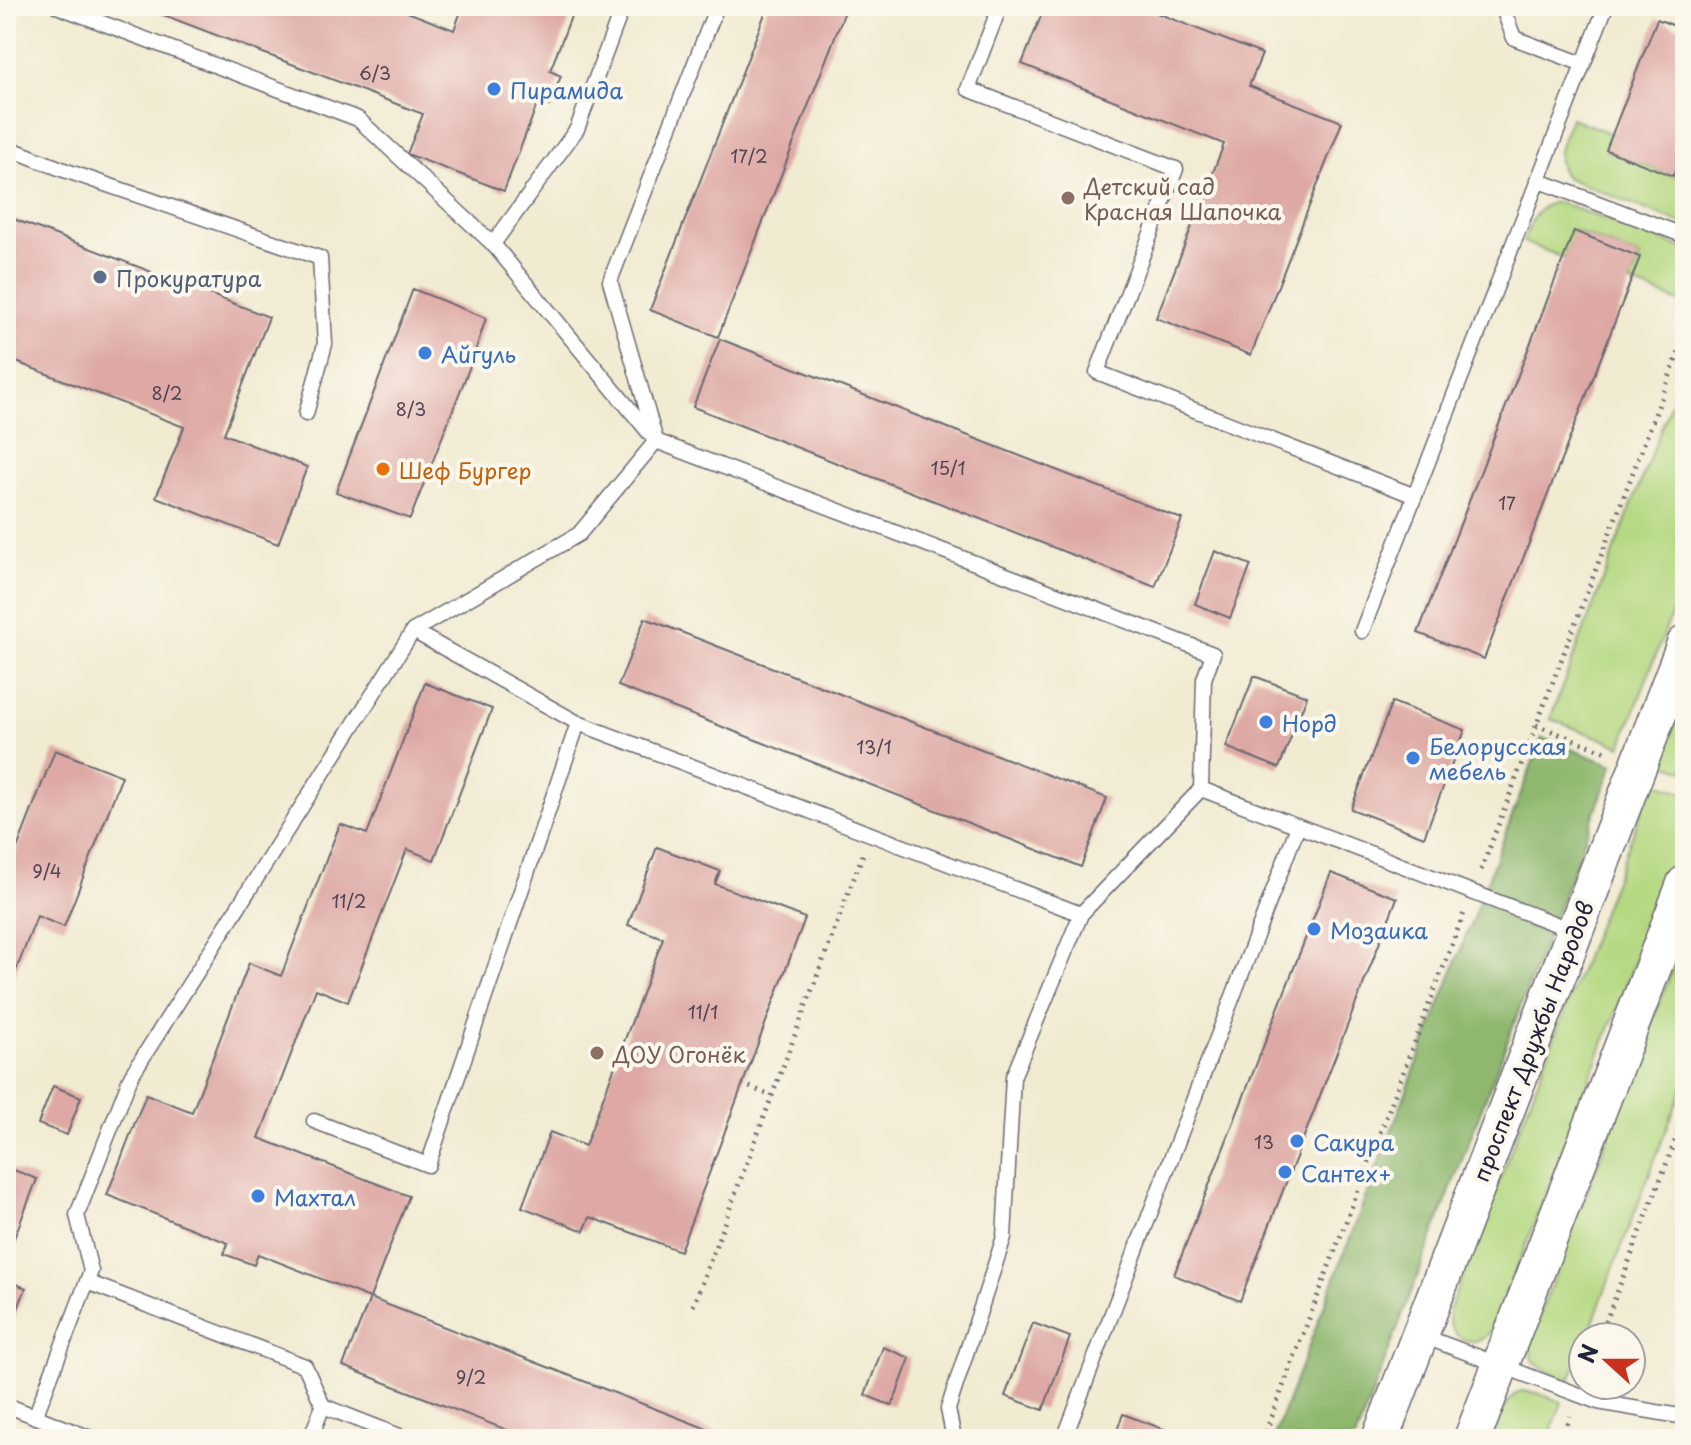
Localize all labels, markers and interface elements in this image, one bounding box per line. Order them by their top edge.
house number: 6/3 [359,59,391,86]
place label: Пирамида [510,73,623,106]
marker: Пирамида [485,80,503,98]
house number: 17/2 [730,142,768,169]
place label: Детский сад Красная Шапочка [1083,169,1282,227]
marker: Детский сад Красная Шапочка [1059,189,1077,207]
place label: Прокуратура [116,261,262,294]
marker: Прокуратура [91,268,109,286]
place label: Айгуль [441,337,516,370]
marker: Айгуль [416,344,434,362]
house number: 8/2 [151,379,183,406]
house number: 8/3 [396,395,426,422]
place label: Шеф Бургер [399,453,531,486]
house number: 15/1 [930,454,966,481]
marker: Шеф Бургер [374,460,392,478]
house number: 17 [1498,489,1516,516]
place label: Норд [1282,706,1337,739]
marker: Норд [1257,713,1275,731]
place label: Белорусская мебель [1429,729,1567,787]
house number: 13/1 [856,733,892,760]
marker: Белорусская мебель [1404,749,1422,767]
house number: 9/4 [32,857,62,884]
house number: 11/2 [331,887,367,914]
street label: проспект Дружбы Народов [1463,896,1601,1186]
place label: Мозаика [1330,913,1428,946]
marker: Мозаика [1305,920,1323,938]
house number: 11/1 [688,998,718,1025]
place label: ДОУ Огонёк [612,1037,746,1070]
marker: ДОУ Огонёк [588,1044,606,1062]
place label: Сакура [1313,1125,1394,1158]
house number: 13 [1254,1128,1274,1155]
marker: Сакура [1288,1132,1306,1150]
place label: Сантех+ [1301,1156,1392,1189]
marker: Сантех+ [1276,1163,1294,1181]
place label: Махтал [274,1180,356,1213]
marker: Махтал [249,1187,267,1205]
north arrow [1567,1321,1647,1401]
text: N [1568,1339,1605,1367]
house number: 9/2 [456,1363,486,1390]

